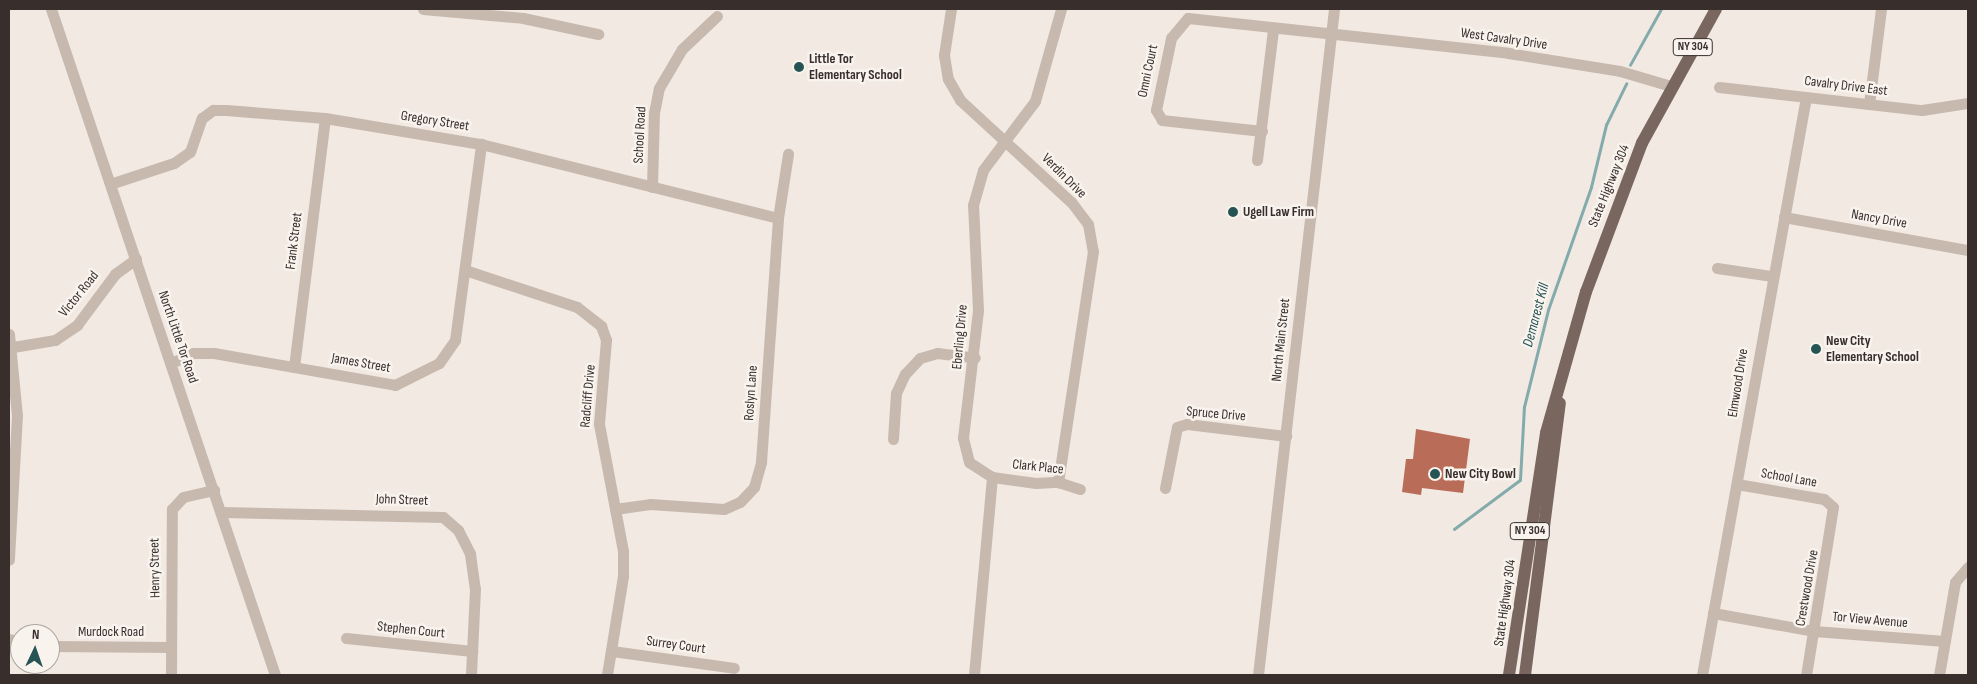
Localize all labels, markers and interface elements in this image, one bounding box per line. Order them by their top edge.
street label: West Cavalry Drive [1460,25,1548,53]
road number: NY 304 [1672,38,1714,56]
street label: Omni Court [1134,43,1162,99]
place label: Little Tor Elementary School [809,51,902,84]
marker: Little Tor Elementary School [793,61,805,73]
street label: Cavalry Drive East [1803,73,1889,99]
street label: School Road [630,106,650,164]
street label: Gregory Street [400,107,470,135]
street label: State Highway 304 [1585,142,1633,230]
street label: Verdin Drive [1038,150,1090,202]
place label: Ugell Law Firm [1243,204,1314,220]
marker: Ugell Law Firm [1227,206,1239,218]
street label: Nancy Drive [1850,206,1908,232]
street label: Frank Street [282,211,306,271]
street label: Victor Road [55,268,103,320]
water label: Demarest Kill [1519,281,1553,349]
street label: North Little Tor Road [154,289,202,385]
street label: North Main Street [1268,298,1294,382]
street label: Eberling Drive [949,304,971,370]
place label: New City Elementary School [1826,333,1919,366]
marker: New City Elementary School [1810,343,1822,355]
street label: Elmwood Drive [1724,347,1752,419]
street label: James Street [330,350,392,376]
street label: Radcliff Drive [577,364,599,428]
street label: Roslyn Lane [741,365,761,421]
street label: Spruce Drive [1186,403,1246,425]
street label: Clark Place [1012,456,1064,478]
street label: School Lane [1760,465,1818,491]
place label: New City Bowl [1445,466,1516,482]
marker: New City Bowl [1429,468,1441,480]
street label: John Street [376,491,428,509]
road number: NY 304 [1509,522,1551,540]
street label: Henry Street [146,538,164,598]
street label: Crestwood Drive [1792,548,1822,628]
street label: State Highway 304 [1491,559,1519,647]
street label: Tor View Avenue [1832,608,1908,632]
street label: Stephen Court [376,618,446,642]
north arrow [10,624,60,674]
street label: Murdock Road [78,624,144,640]
text: N [32,626,40,643]
street label: Surrey Court [645,633,707,657]

